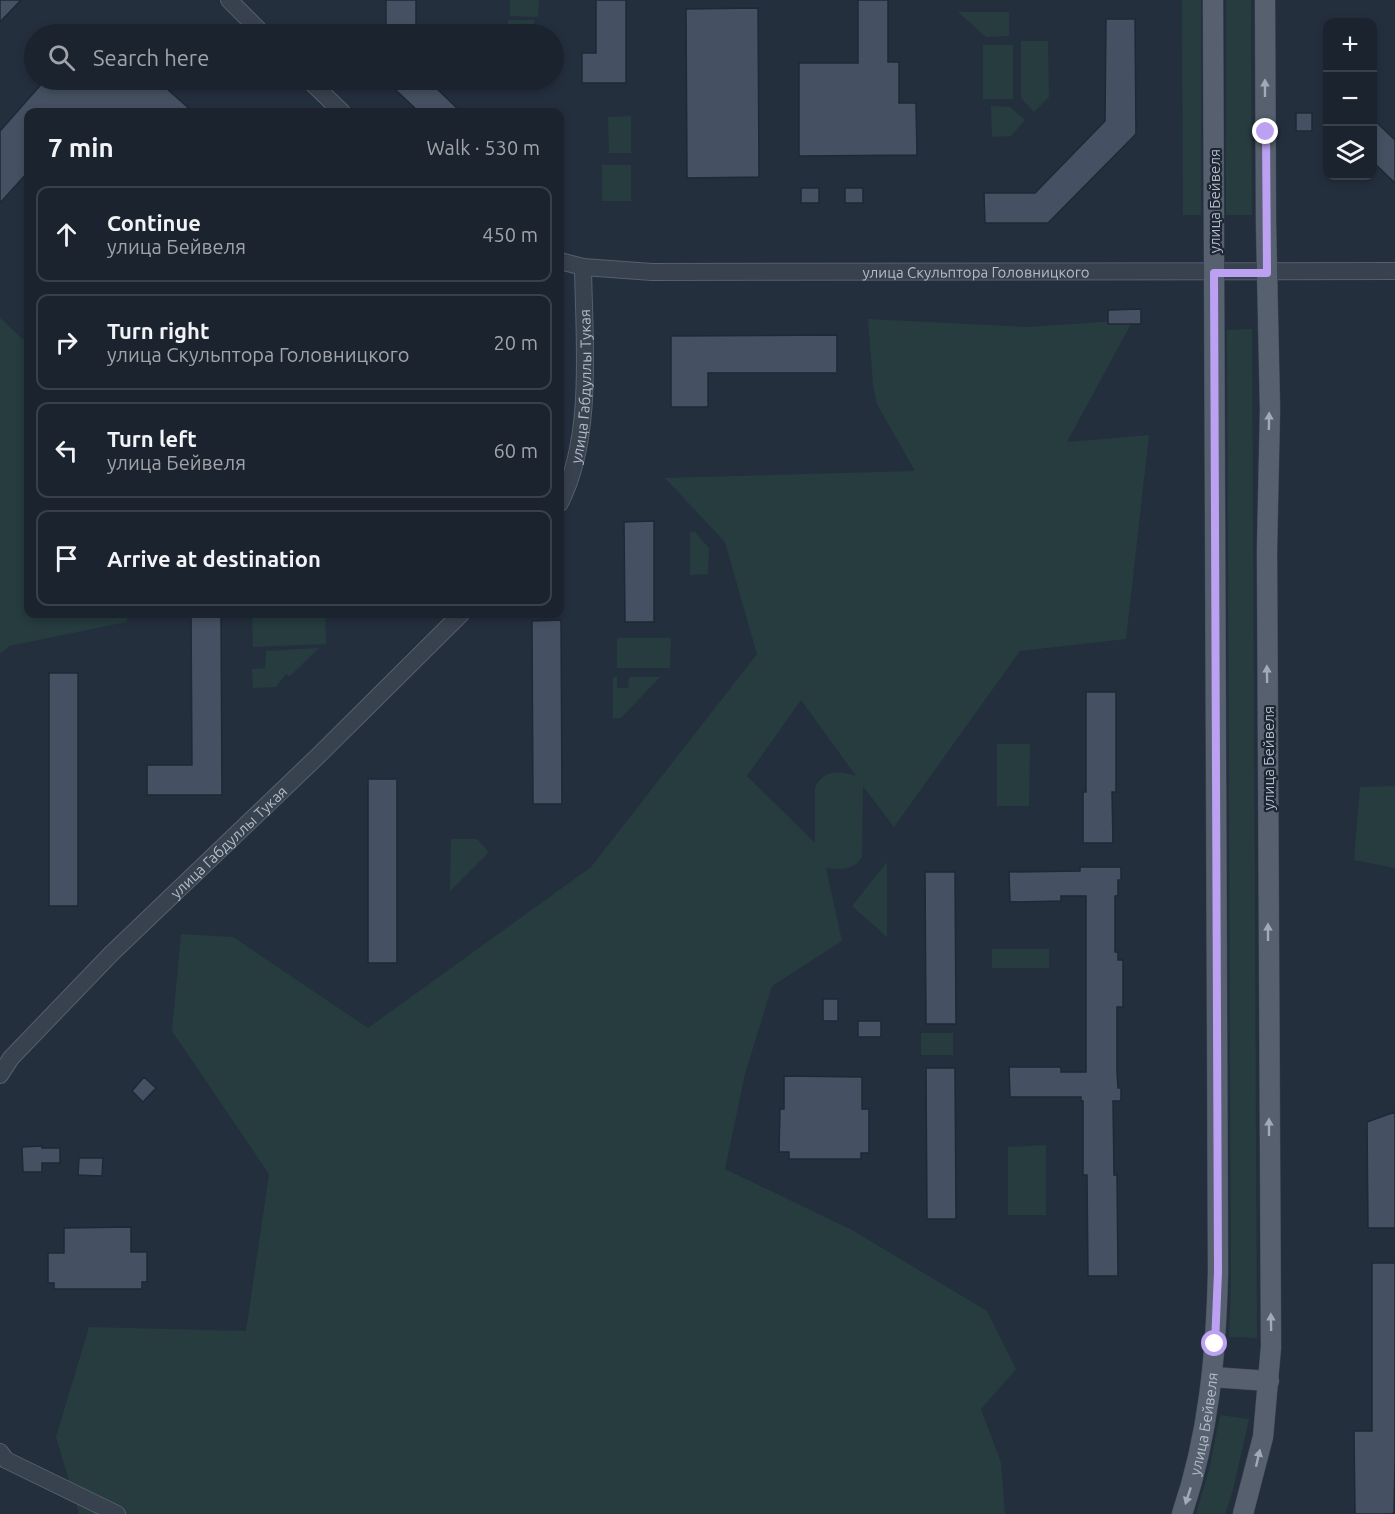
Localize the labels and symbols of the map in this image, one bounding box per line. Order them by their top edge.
one-way arrow [1260,79,1270,98]
route end [1252,118,1278,144]
street label: улица Бейвеля [1206,149,1223,253]
street label: улица Скульптора Головницкого [862,263,1090,280]
street label: улица Габдуллы Тукая [567,309,594,465]
one-way arrow [1265,411,1274,430]
one-way arrow [1263,665,1272,684]
street label: улица Бейвеля [1260,706,1277,810]
street label: улица Габдуллы Тукая [167,782,290,901]
one-way arrow [1264,923,1273,942]
one-way arrow [1264,1118,1274,1137]
one-way arrow [1266,1313,1276,1332]
route start [1201,1330,1227,1356]
street label: улица Бейвеля [1186,1371,1220,1477]
one-way arrow [1254,1448,1264,1467]
one-way arrow [1183,1487,1192,1505]

